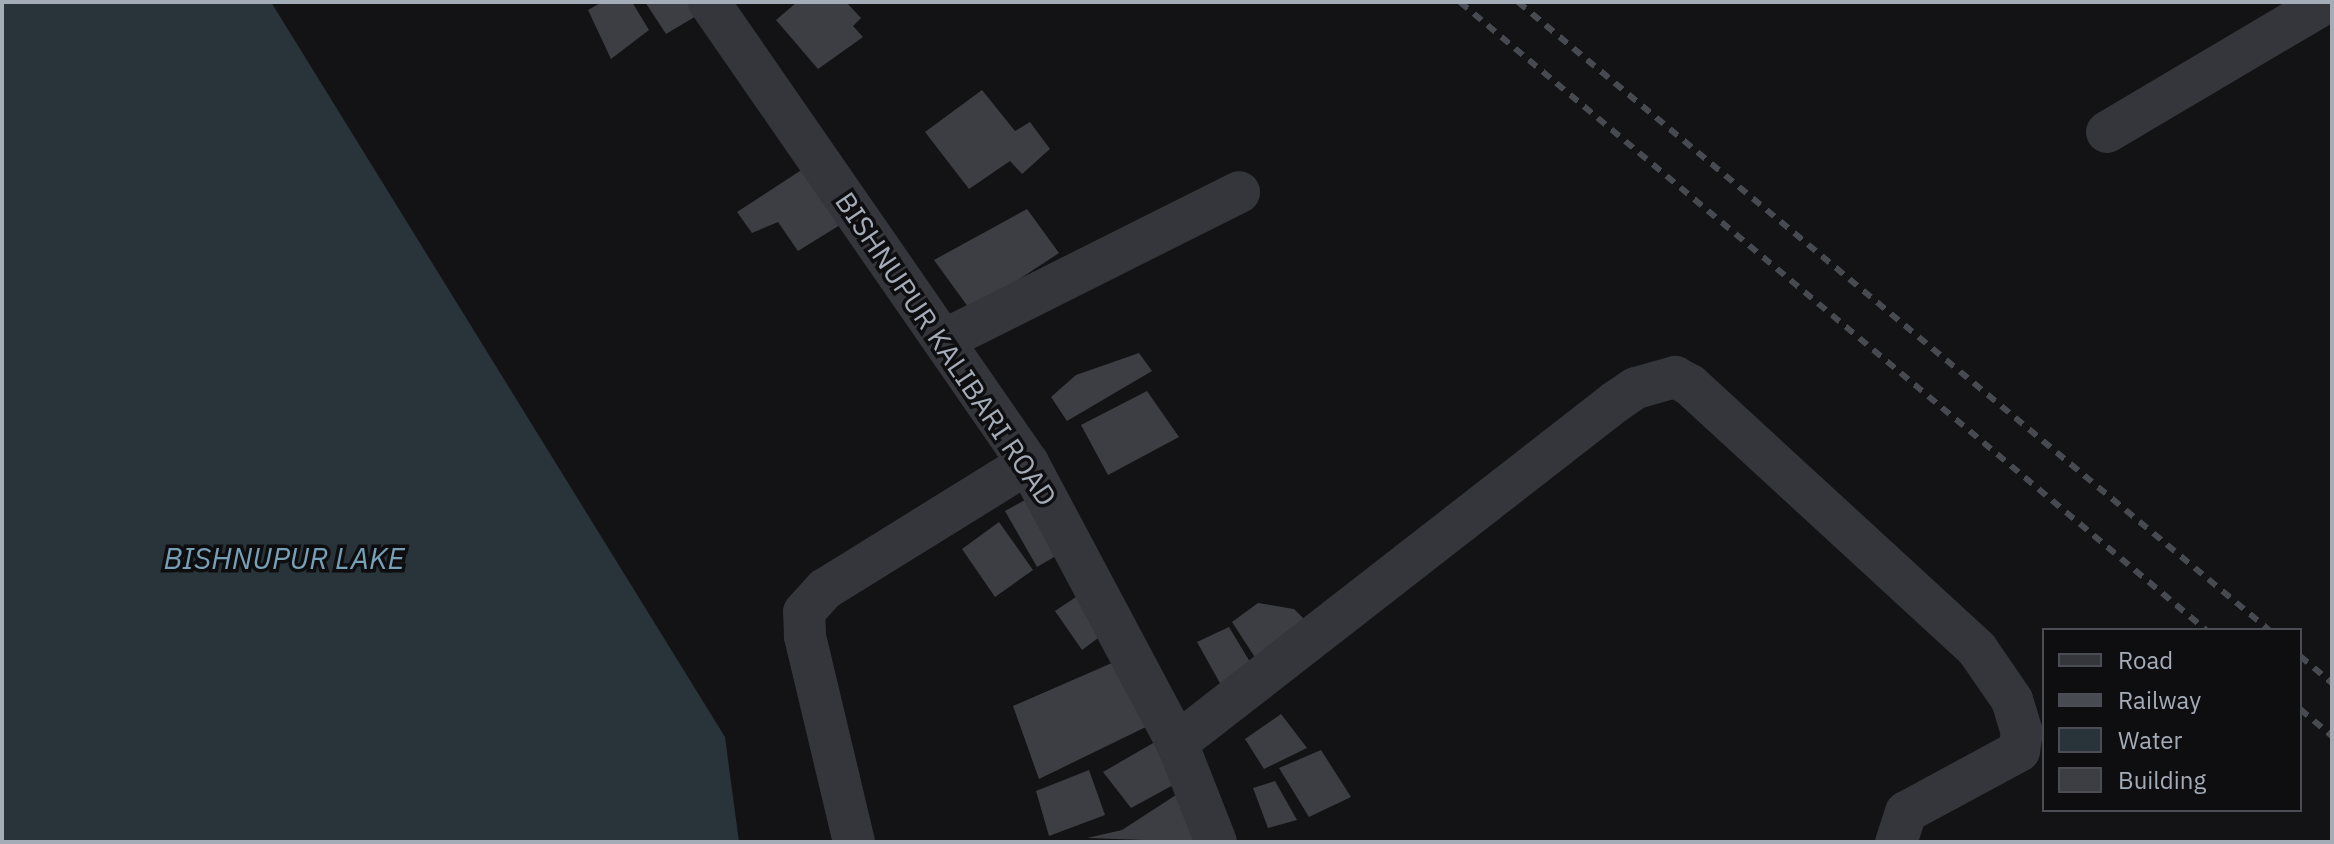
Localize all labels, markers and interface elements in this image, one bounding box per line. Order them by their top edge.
street label: BISHNUPUR KALIBARI ROAD [828,186,1064,512]
water label: BISHNUPUR LAKE [164,540,404,576]
legend [2042,628,2302,812]
text: Road [2118,644,2173,676]
text: Railway [2118,684,2201,716]
text: Water [2118,724,2182,756]
text: Building [2118,764,2206,796]

